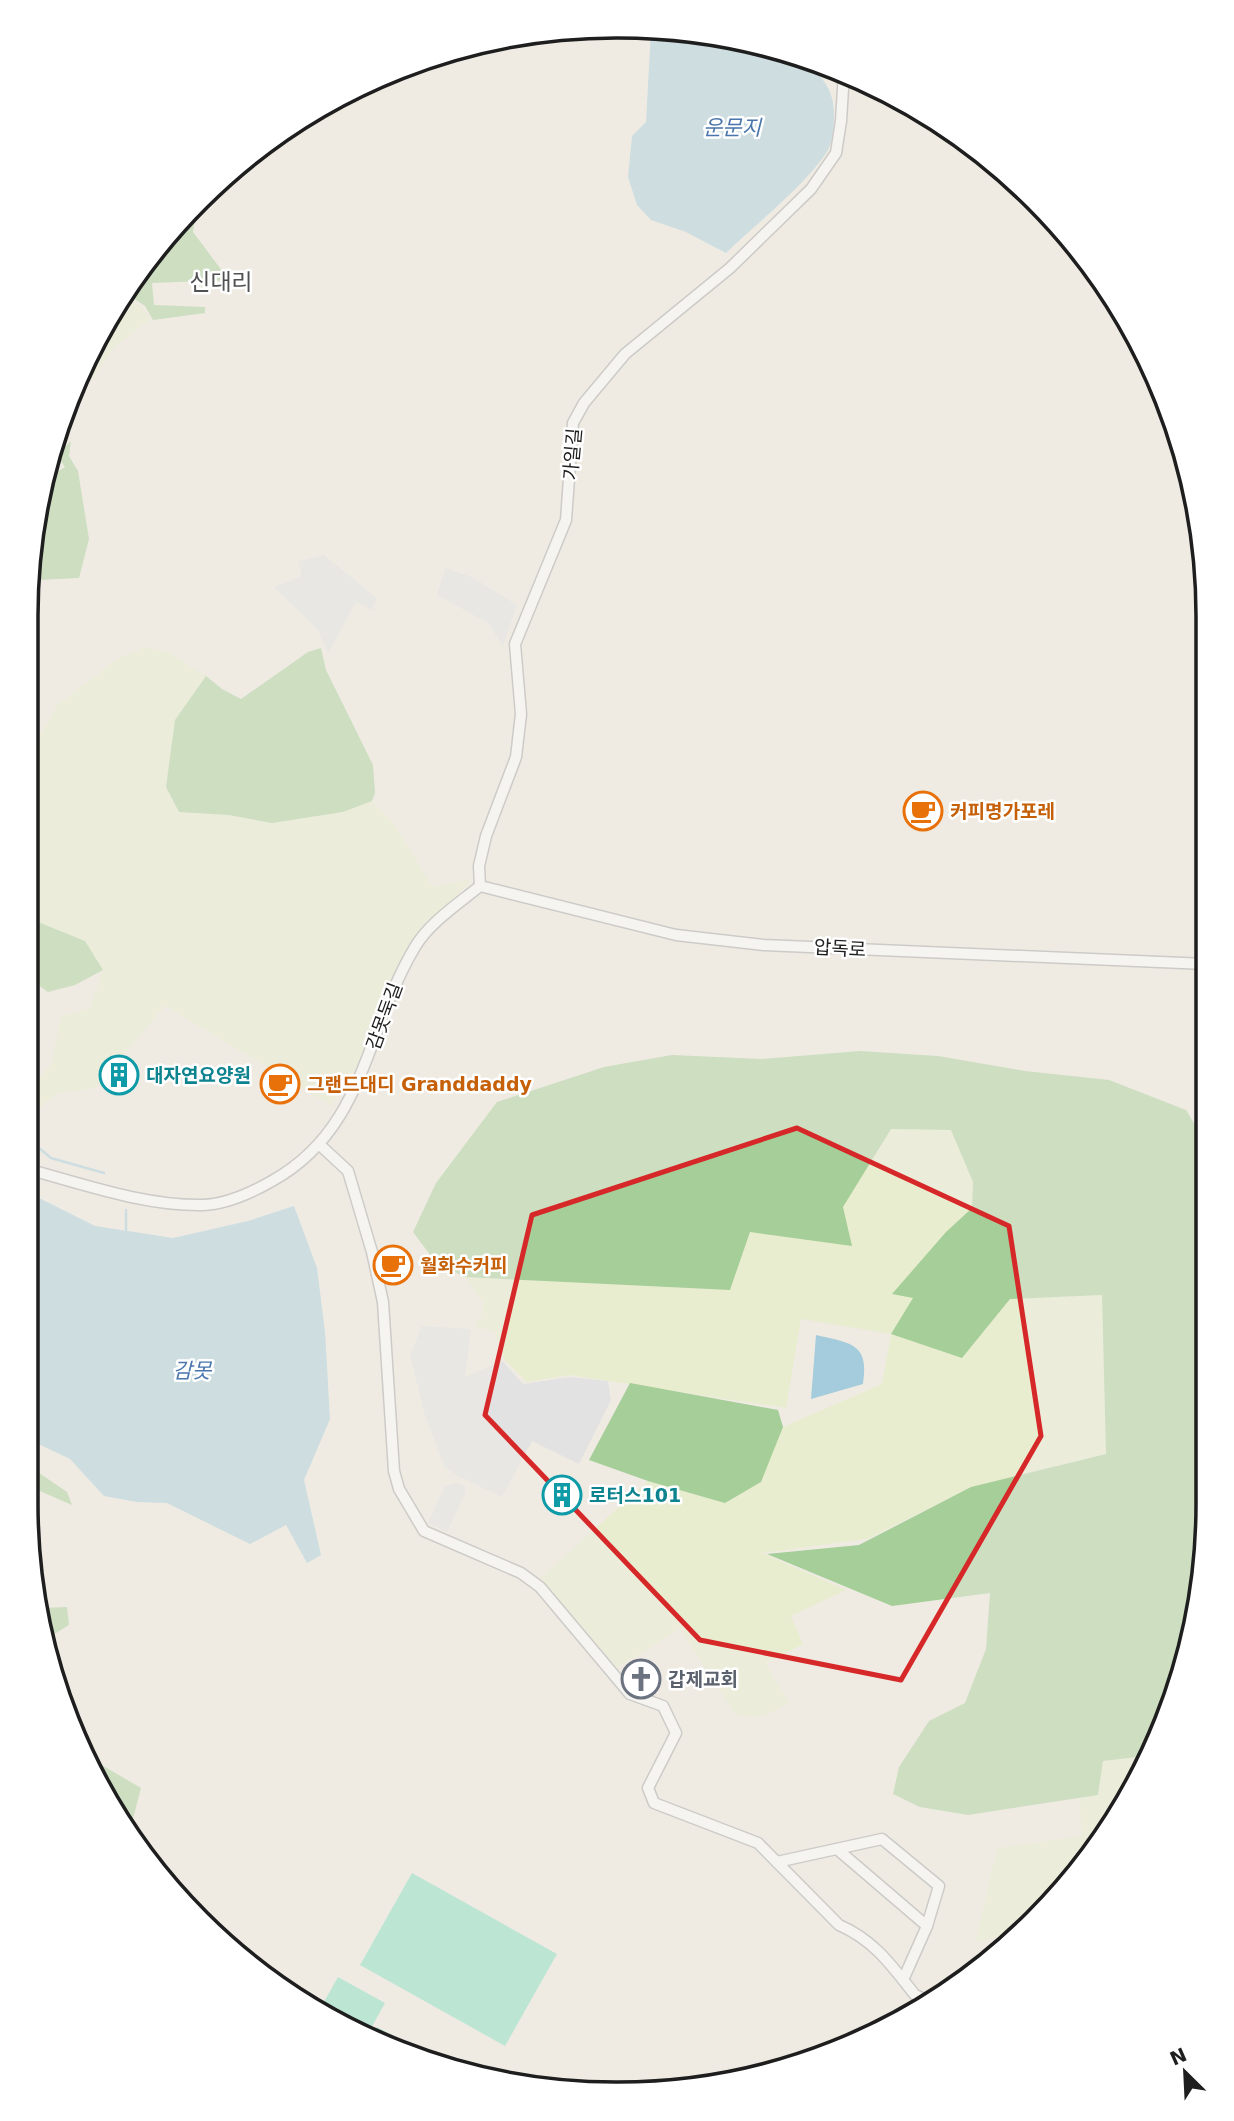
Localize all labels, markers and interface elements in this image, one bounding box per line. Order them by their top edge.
water label: 운문지 [703,116,763,140]
district label: 신대리 [189,269,253,295]
street label: 가일길 [559,427,585,481]
cafe icon: 커피명가포레 [902,790,944,832]
place label: 커피명가포레 [950,800,1055,822]
street label: 압독로 [813,936,867,960]
street label: 감못둑길 [362,979,406,1053]
building icon: 대자연요양원 [98,1054,140,1096]
cafe icon: 그랜드대디 Granddaddy [259,1063,301,1105]
place label: 대자연요양원 [146,1064,251,1086]
place label: 그랜드대디 Granddaddy [307,1073,533,1095]
cafe icon: 월화수커피 [372,1244,414,1286]
place label: 월화수커피 [420,1254,507,1276]
water label: 감못 [173,1359,213,1383]
building icon: 로터스101 [541,1474,583,1516]
place label: 로터스101 [589,1484,681,1506]
church icon: 갑제교회 [620,1658,662,1700]
place label: 갑제교회 [668,1668,738,1690]
north arrow [1150,2037,1220,2107]
text: N [1166,2043,1190,2070]

